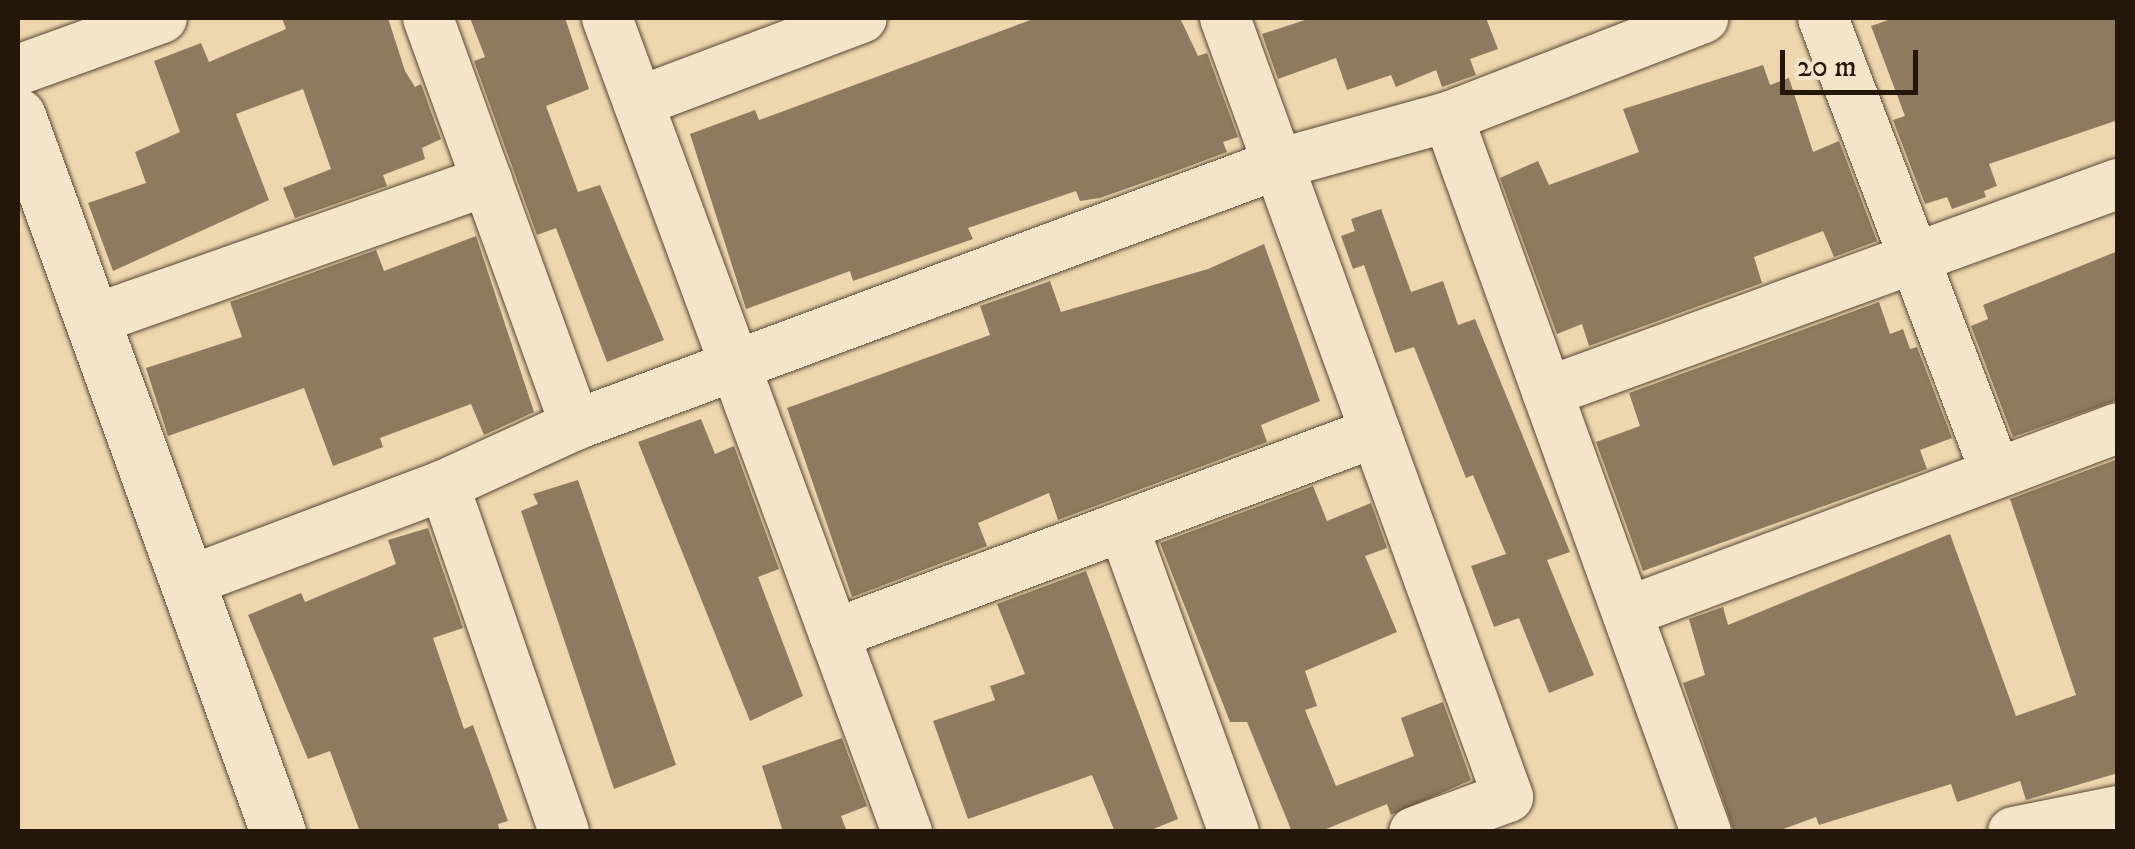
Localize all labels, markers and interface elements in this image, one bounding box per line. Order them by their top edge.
scale bar [1785,30,1922,92]
text: 20 m [1797,49,1857,86]

